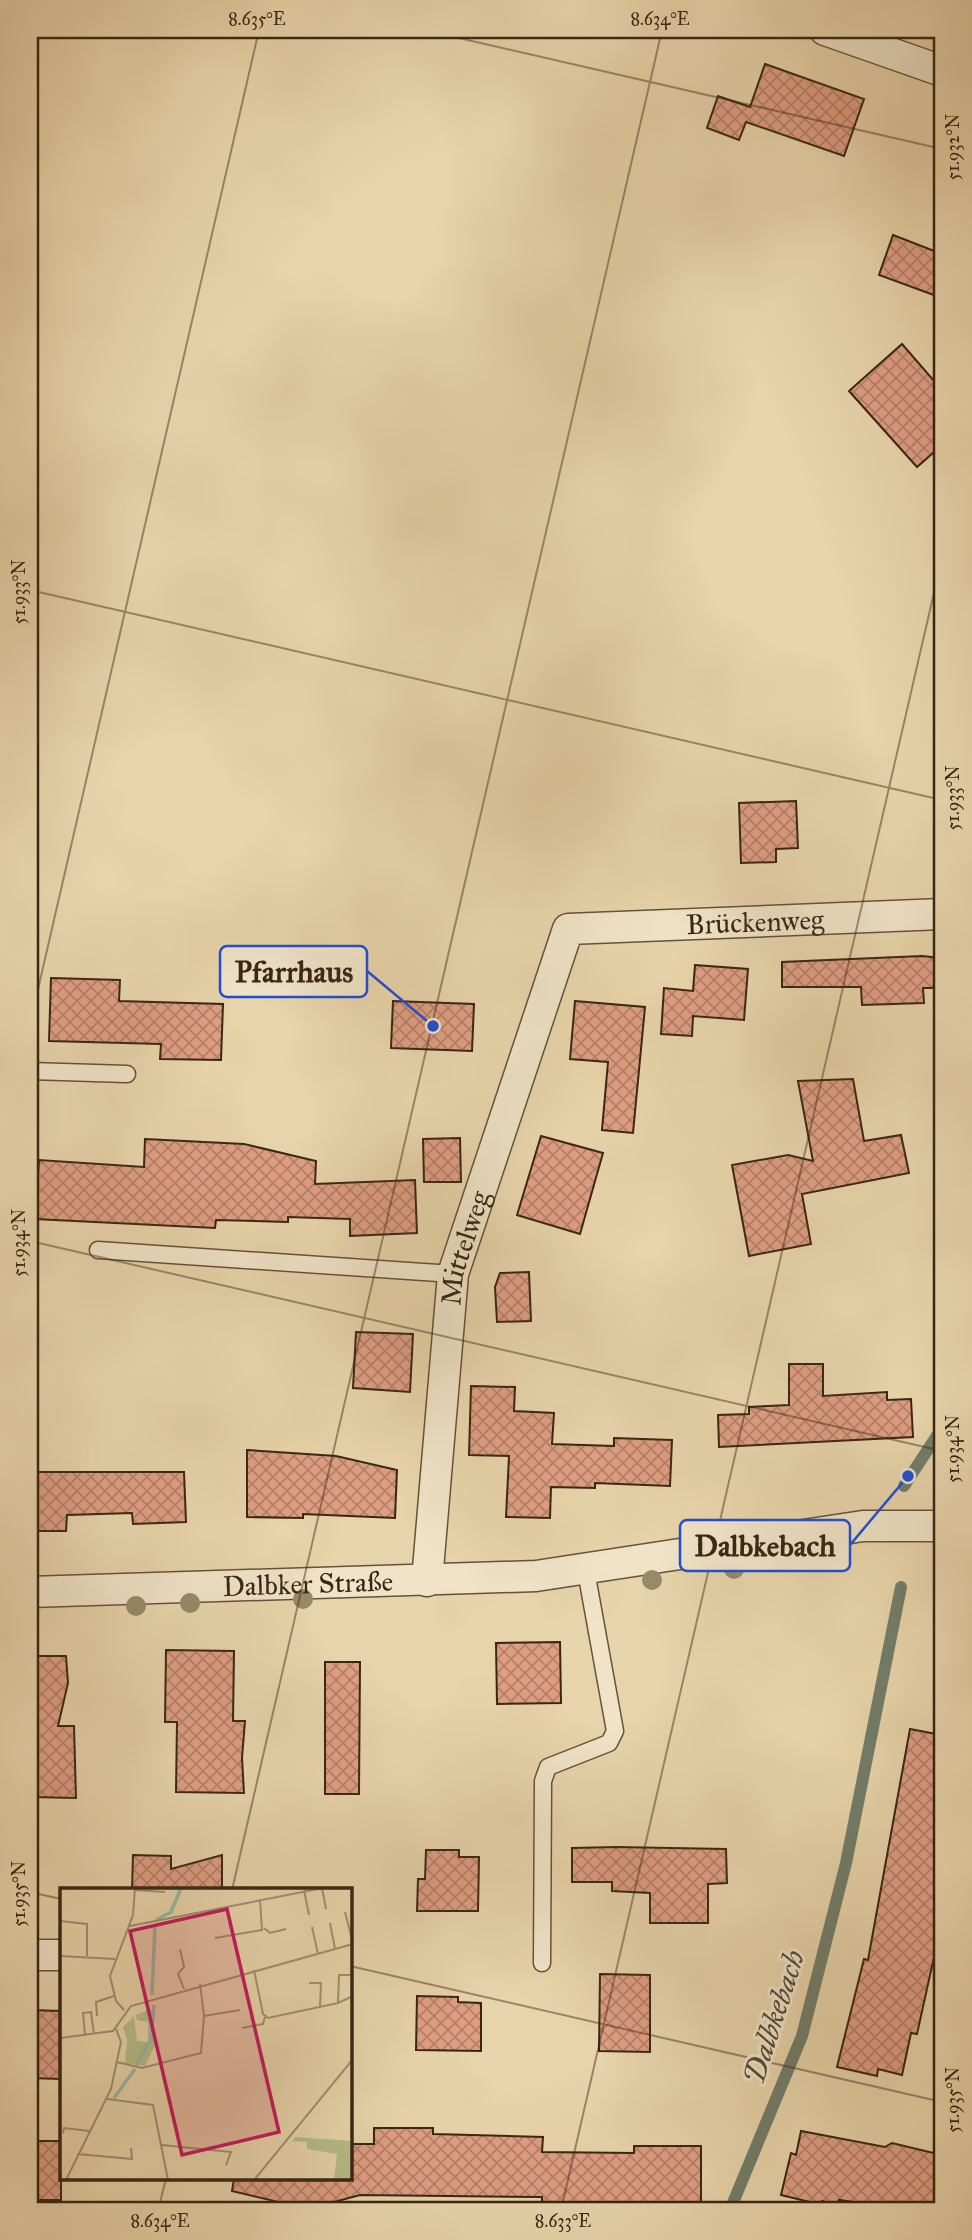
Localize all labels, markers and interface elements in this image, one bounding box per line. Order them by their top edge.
text: 8.635°E [228,8,286,30]
text: 8.634°E [630,8,690,30]
text: 51.932°N [942,114,964,180]
text: 51.933°N [8,559,30,625]
text: 51.933°N [942,765,964,831]
street label: Brückenweg [685,901,826,942]
callout: Pfarrhaus [220,946,367,997]
text: Pfarrhaus [235,954,353,990]
street label: Mittelweg [433,1185,497,1307]
text: 51.934°N [8,1209,30,1277]
text: 51.934°N [942,1415,964,1483]
callout: Dalbkebach [680,1520,850,1571]
text: Dalbkebach [694,1528,836,1564]
street label: Dalbker Straße [222,1563,394,1603]
text: 51.935°N [8,1861,30,1927]
inset map [60,1888,352,2180]
water label: Dalbkebach [736,1945,813,2088]
text: 51.935°N [942,2067,964,2133]
text: 8.634°E [130,2210,190,2232]
text: 8.633°E [535,2210,591,2232]

